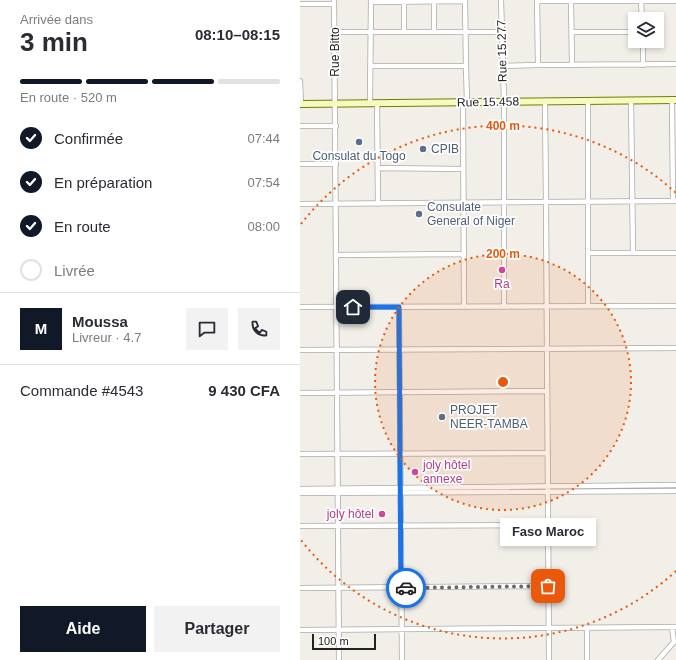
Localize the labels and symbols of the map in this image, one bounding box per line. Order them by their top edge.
street label: Rue 15.277 [494,20,510,82]
street label: Rue Bitto [328,27,342,77]
street label: Rue 15.458 [457,94,519,110]
text: 400 m [486,119,520,133]
marker: Consulat du Togo [354,137,364,147]
place label: CPIB [431,142,459,156]
marker: CPIB [418,144,428,154]
place label: Consulat du Togo [312,149,406,163]
place label: Consulate General of Niger [427,200,515,228]
marker: Consulate General of Niger [414,209,424,219]
text: 200 m [486,247,520,261]
marker: Ra [497,265,507,275]
place label: Ra [494,277,510,291]
pin [336,290,370,324]
centre of rings [496,375,510,389]
place label: PROJET NEER-TAMBA [450,403,528,431]
marker: PROJET NEER-TAMBA [437,412,447,422]
place label: joly hôtel annexe [422,458,470,486]
marker: joly hôtel annexe [410,467,420,477]
place label: joly hôtel [326,507,374,521]
marker: joly hôtel [377,509,387,519]
callout: Faso Maroc [500,518,596,546]
courier [386,568,426,608]
pin [531,569,565,603]
scale bar [312,632,376,651]

